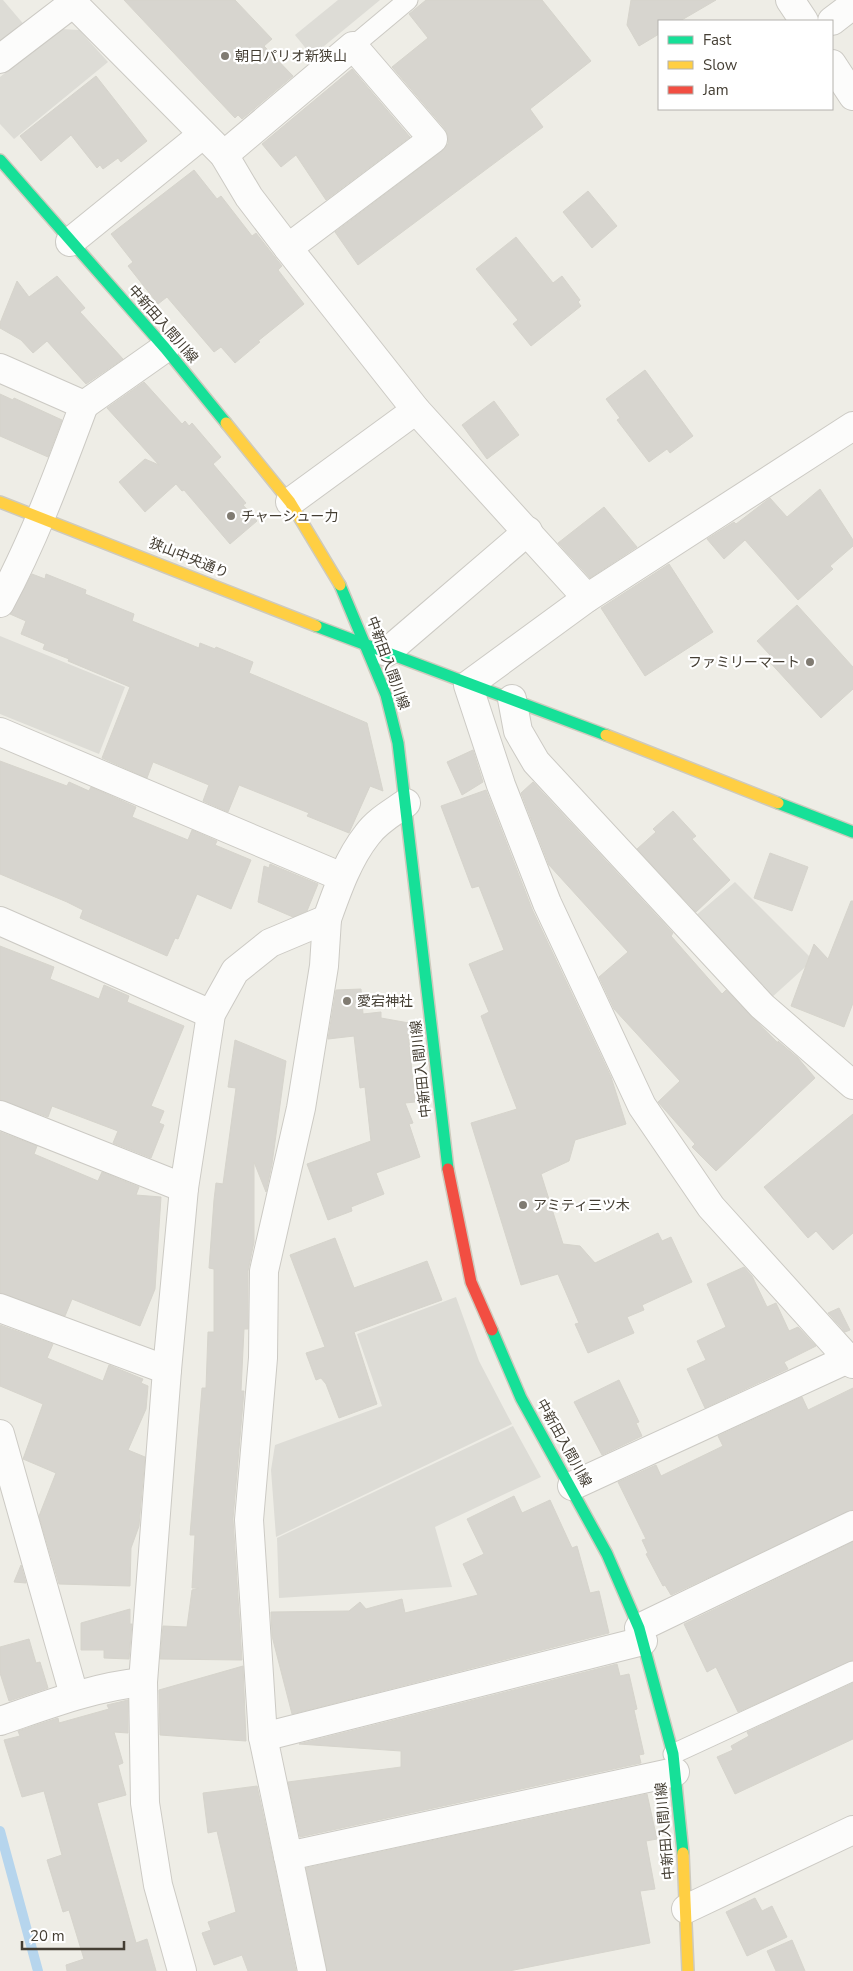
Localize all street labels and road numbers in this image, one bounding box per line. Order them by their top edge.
street label: 中新田入間川線 [124,281,202,367]
street label: 狭山中央通り [146,533,232,583]
street label: 中新田入間川線 [362,614,414,712]
street label: 中新田入間川線 [406,1019,436,1119]
street label: 中新田入間川線 [532,1396,596,1490]
street label: 中新田入間川線 [651,1781,679,1881]

